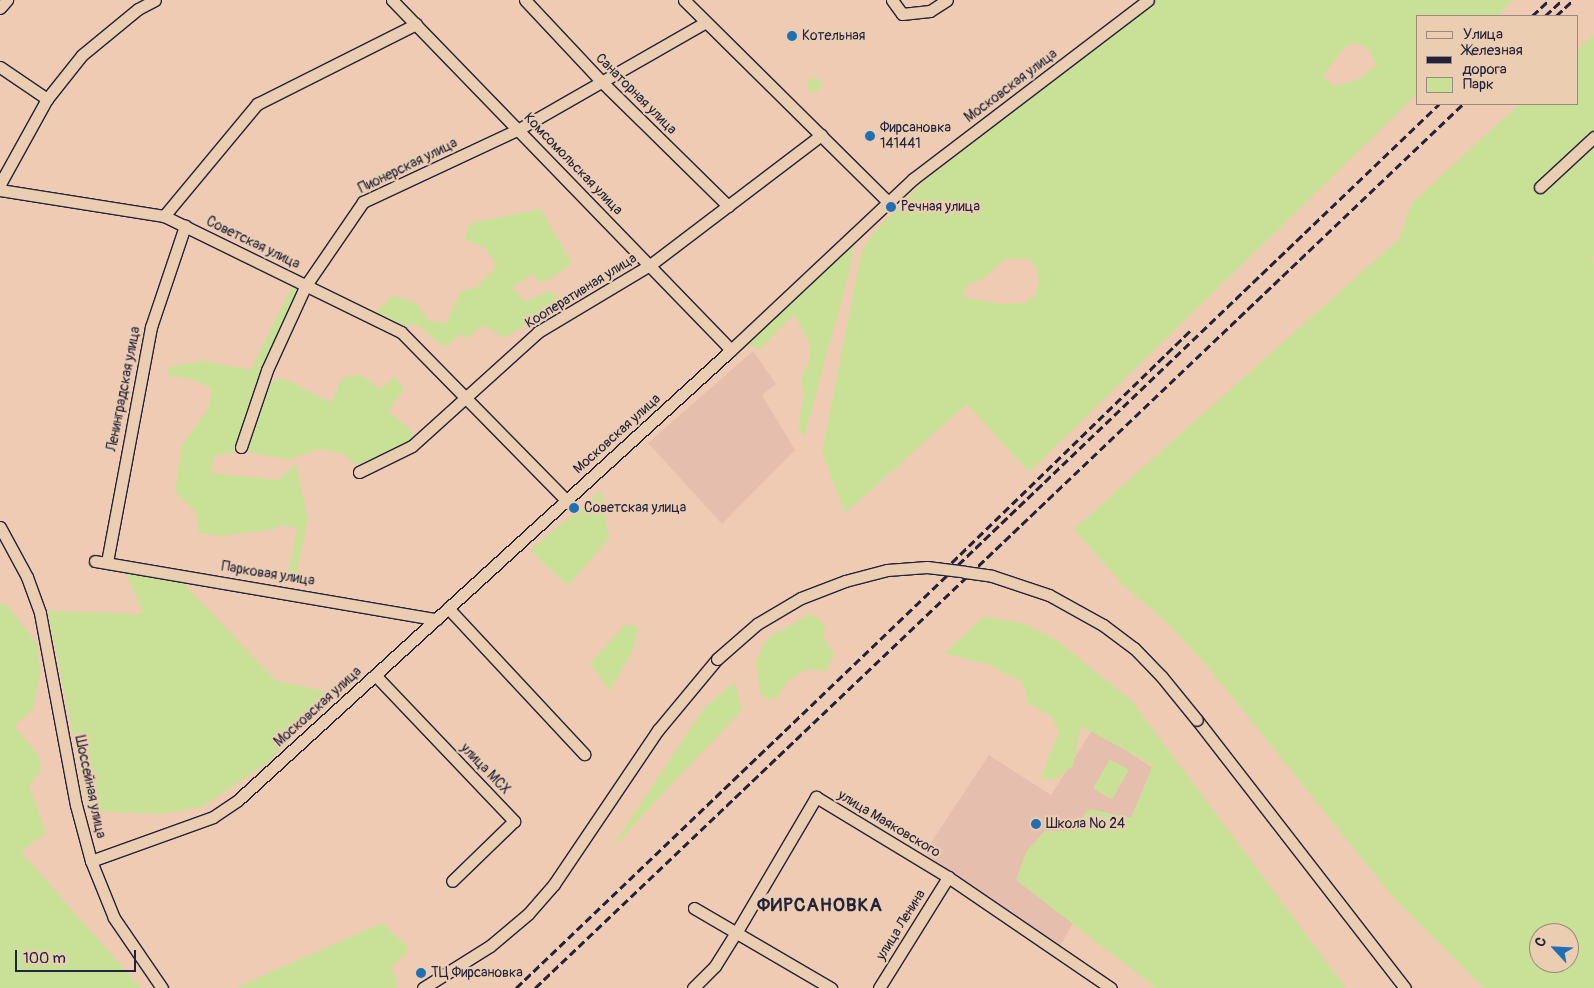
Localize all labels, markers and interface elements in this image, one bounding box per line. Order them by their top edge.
legend [1416,15,1579,105]
text: Улица [1463,25,1503,44]
place label: Котельная [802,28,865,44]
marker: Котельная [786,30,798,42]
text: Железная дорога [1462,41,1523,79]
street label: Московская улица [961,46,1061,126]
street label: Санаторная улица [592,50,680,138]
text: Парк [1463,75,1494,94]
street label: Комсомольская улица [520,110,626,218]
place label: Фирсановка 141441 [880,120,951,152]
marker: Фирсановка 141441 [864,130,876,142]
street label: Пионерская улица [356,135,460,197]
place label: Речная улица [901,199,980,215]
marker: Речная улица [885,201,897,213]
street label: Советская улица [203,213,303,273]
street label: Кооперативная улица [522,250,640,332]
street label: Ленинградская улица [104,325,144,453]
street label: Московская улица [570,390,664,478]
place label: Советская улица [584,500,686,516]
marker: Советская улица [568,502,580,514]
street label: Парковая улица [220,558,316,590]
street label: Московская улица [271,663,365,751]
street label: Шоссейная улица [71,734,109,840]
street label: улица МСХ [457,740,513,798]
street label: улица Маяковского [835,787,943,861]
place label: Школа № 24 [1046,816,1125,832]
marker: Школа № 24 [1030,818,1042,830]
street label: улица Ленина [873,887,929,963]
district label: ФИРСАНОВКА [756,895,884,917]
north arrow [1529,923,1579,973]
text: С [1531,934,1550,949]
scale bar [18,940,139,972]
text: 100 m [23,949,66,968]
place label: ТЦ Фирсановка [431,965,523,981]
marker: ТЦ Фирсановка [415,967,427,979]

